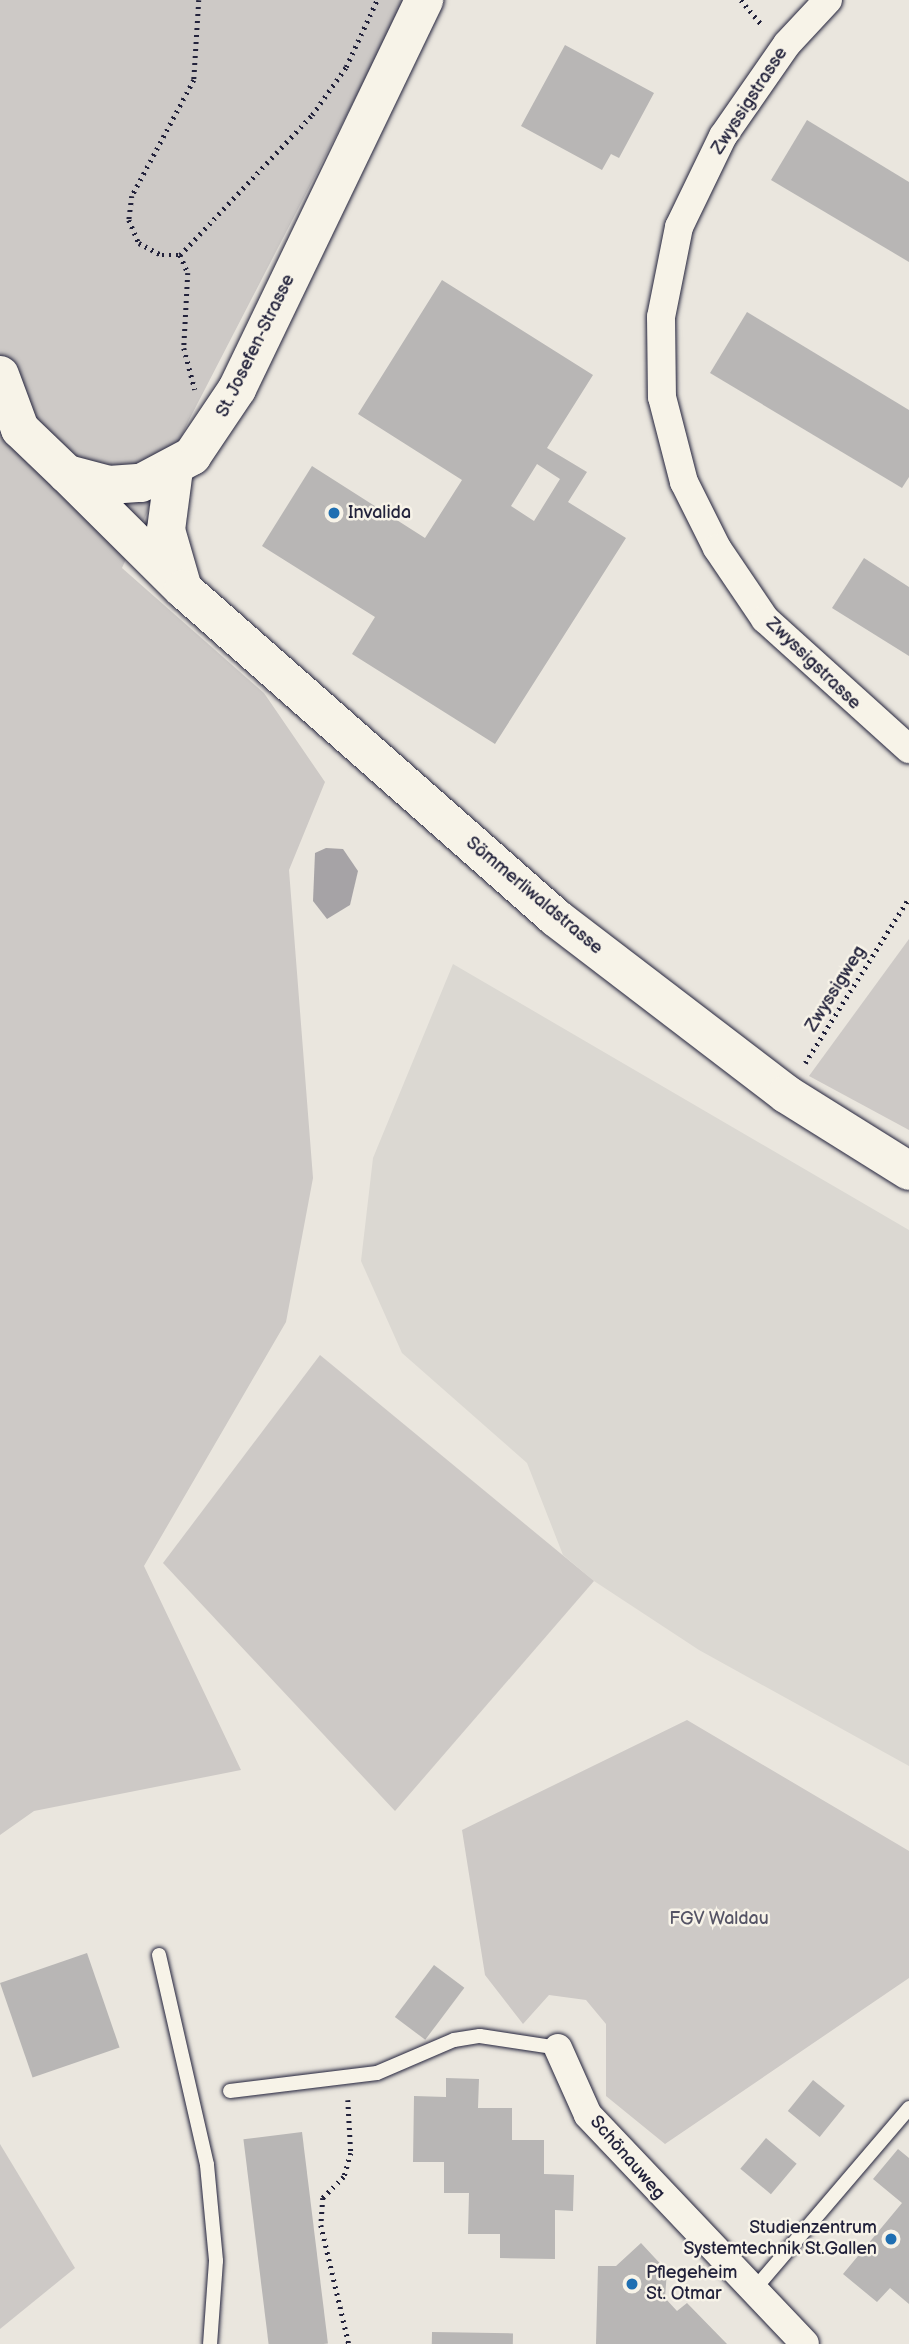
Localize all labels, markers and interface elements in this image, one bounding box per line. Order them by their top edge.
street label: Zwyssigstrasse [707,43,793,159]
street label: St. Josefen-Strasse [212,271,300,421]
place label: Invalida [348,502,411,524]
marker: Invalida [326,505,342,521]
street label: Zwyssigstrasse [761,613,865,715]
street label: Sömmerliwaldstrasse [461,833,607,959]
street label: Zwyssigweg [801,942,871,1036]
park label: FGV Waldau [669,1908,769,1930]
street label: Schönauweg [585,2112,669,2204]
place label: Studienzentrum Systemtechnik St.Gallen [683,2218,877,2260]
marker: Studienzentrum Systemtechnik St.Gallen [883,2231,899,2247]
place label: Pflegeheim St. Otmar [646,2263,737,2306]
marker: Pflegeheim St. Otmar [624,2276,640,2292]

